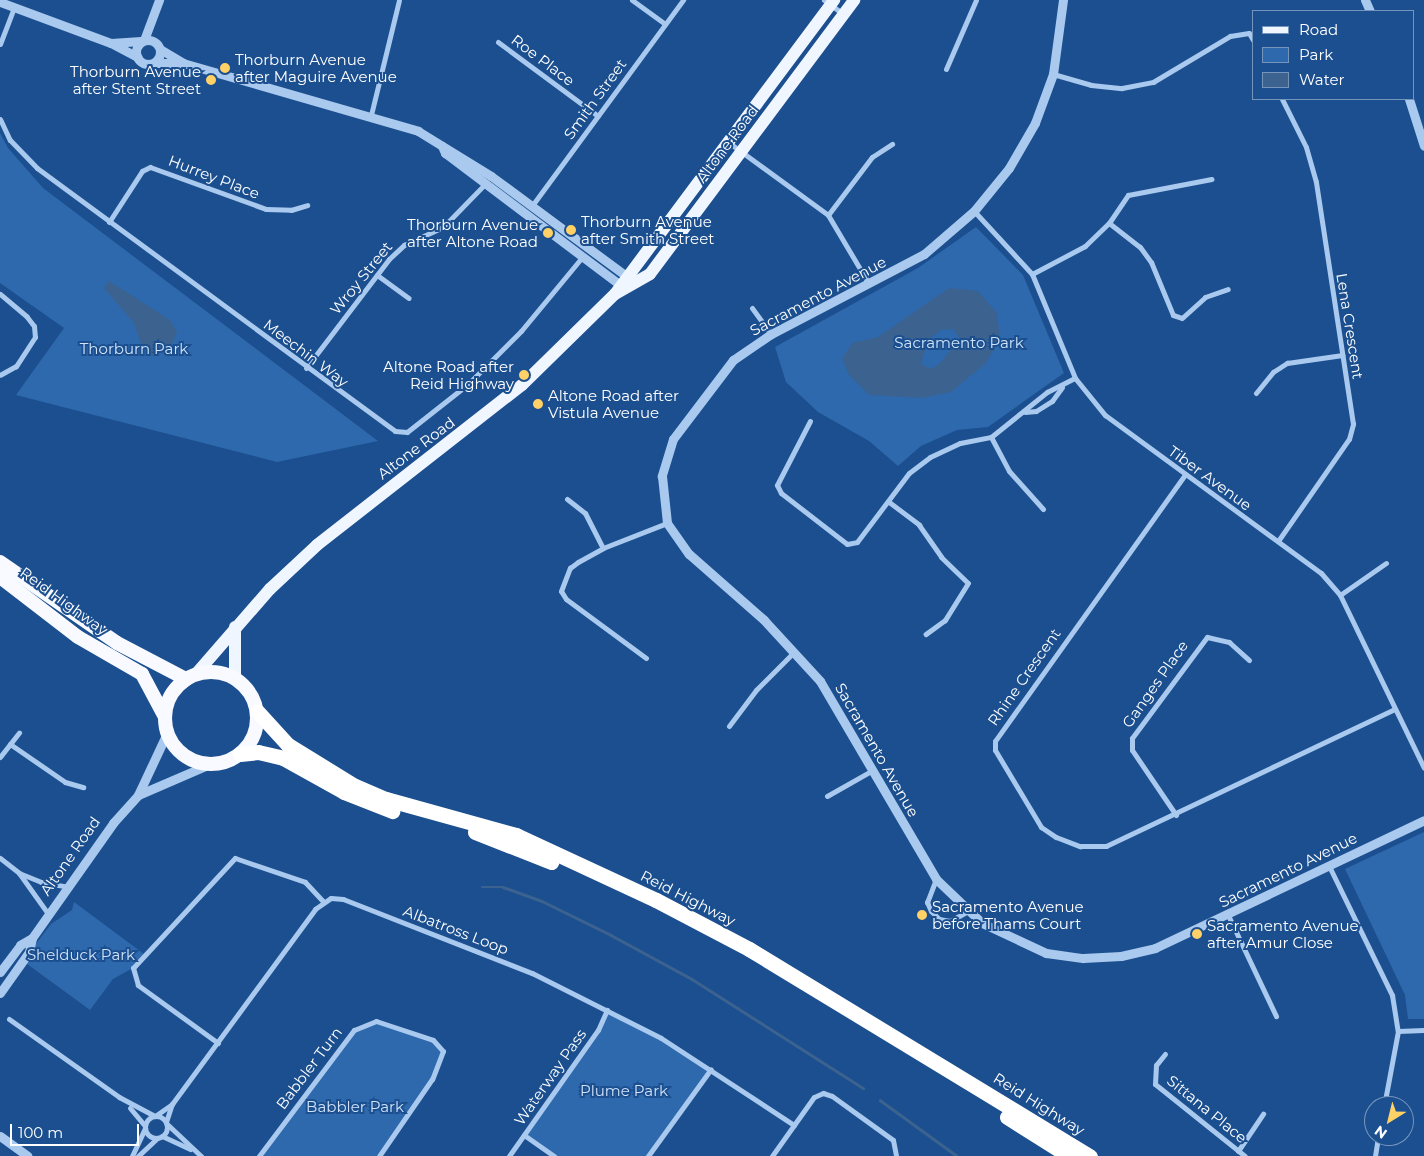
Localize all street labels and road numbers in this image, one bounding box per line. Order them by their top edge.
street label: Roe Place [508,30,578,90]
street label: Smith Street [560,55,630,143]
street label: Altone Road [692,102,762,186]
street label: Hurrey Place [166,151,262,203]
street label: Wroy Street [326,238,396,318]
street label: Sacramento Avenue [747,252,889,340]
street label: Lena Crescent [1333,272,1367,380]
street label: Meechin Way [260,315,352,391]
street label: Altone Road [374,413,458,483]
street label: Tiber Avenue [1165,442,1255,514]
street label: Reid Highway [17,563,111,639]
street label: Rhine Crescent [984,625,1064,729]
street label: Ganges Place [1118,637,1192,731]
street label: Sacramento Avenue [831,680,923,820]
street label: Altone Road [36,813,104,899]
street label: Sacramento Avenue [1216,829,1360,911]
street label: Reid Highway [638,866,738,930]
street label: Albatross Loop [401,902,511,958]
street label: Babbler Turn [272,1023,346,1113]
street label: Waterway Pass [510,1025,590,1129]
street label: Reid Highway [990,1069,1088,1139]
street label: Sittana Place [1163,1071,1251,1147]

